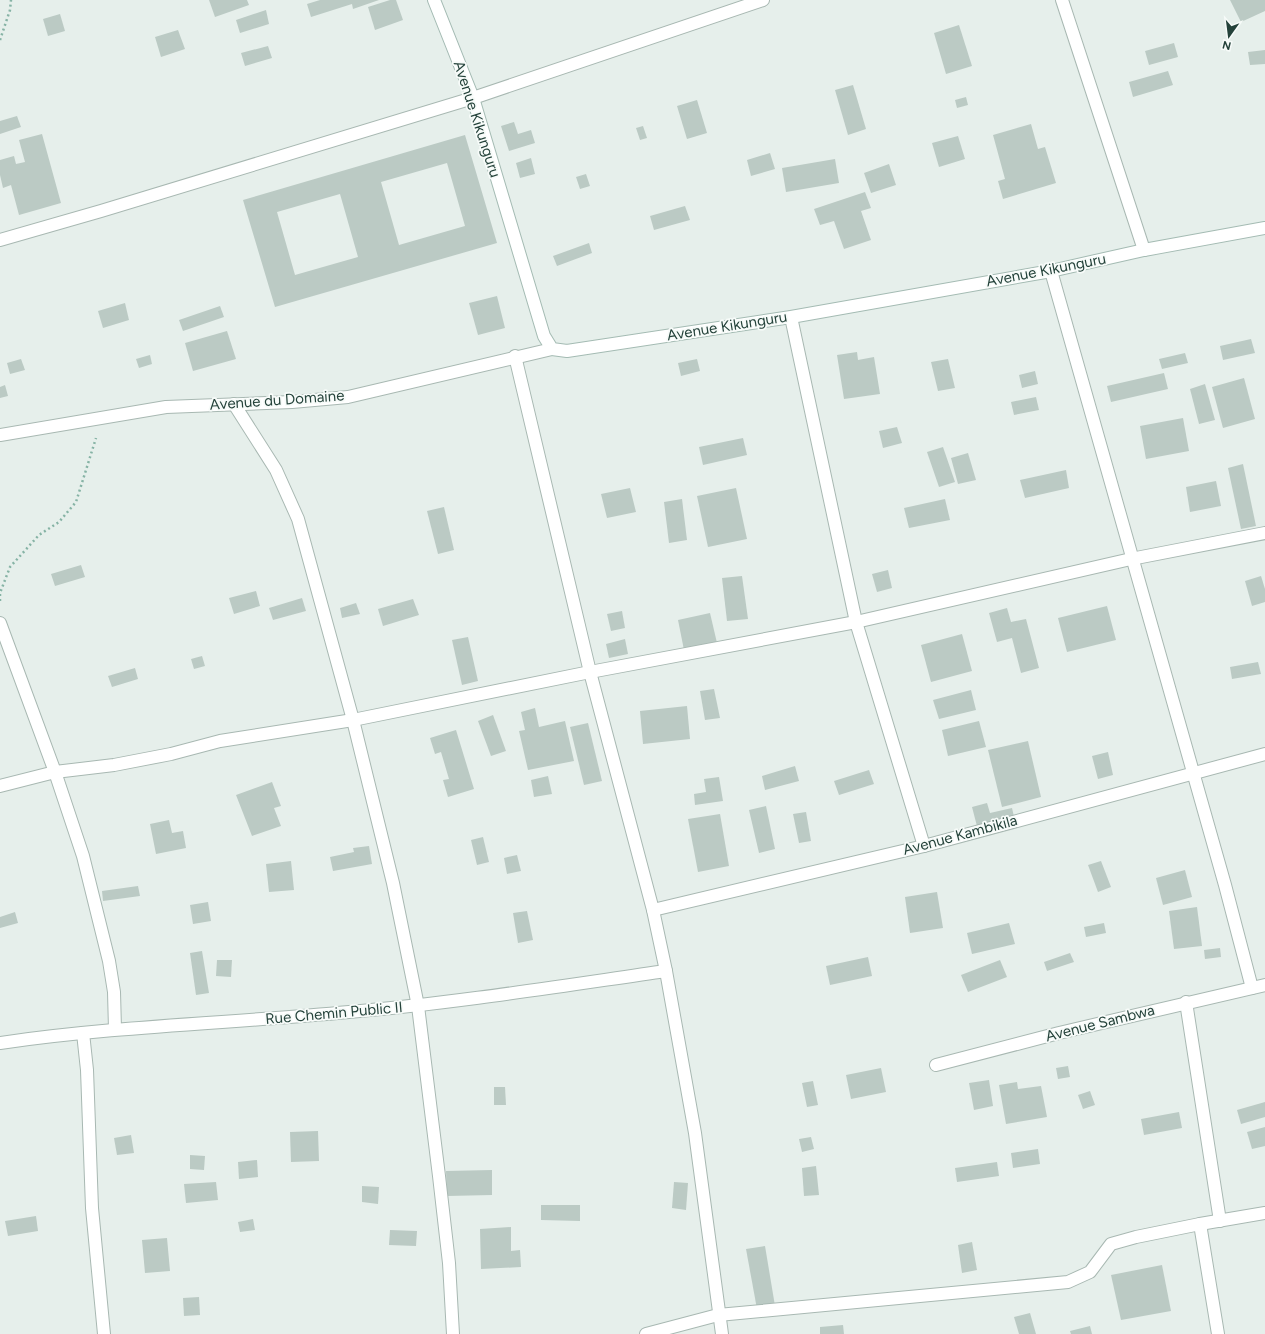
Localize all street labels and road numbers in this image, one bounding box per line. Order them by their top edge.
street label: Avenue Kikunguru [450,58,504,180]
street label: Avenue Kikunguru [985,250,1107,290]
street label: Avenue Kikunguru [665,308,789,344]
street label: Avenue du Domaine [209,386,345,414]
street label: Avenue Kambikila [901,811,1019,859]
street label: Rue Chemin Public II [265,998,403,1028]
street label: Avenue Sambwa [1044,1001,1156,1045]

